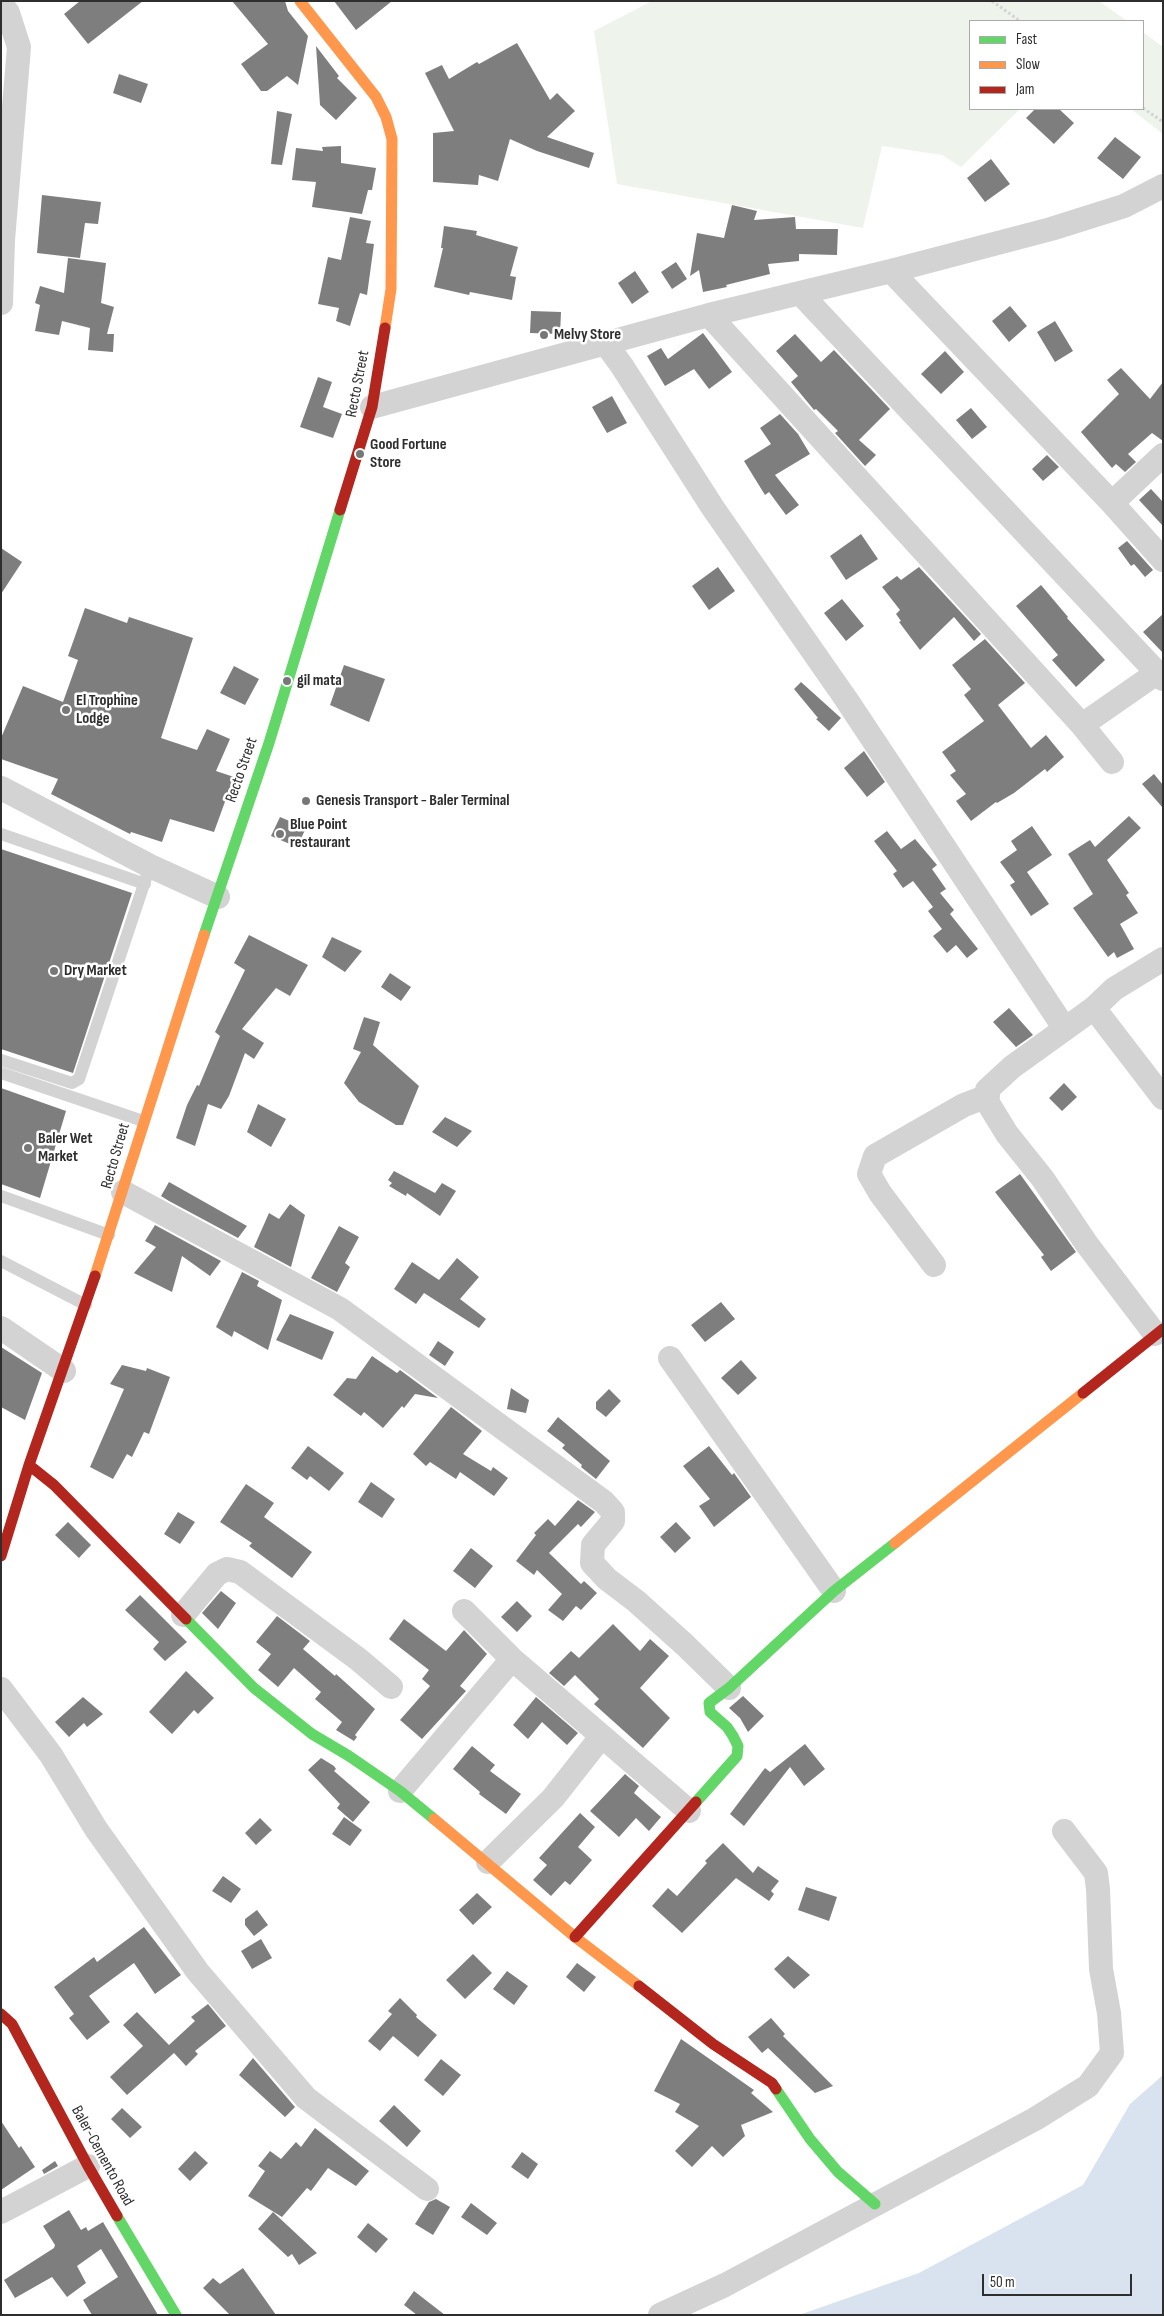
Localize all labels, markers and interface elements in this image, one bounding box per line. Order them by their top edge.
legend [969,20,1144,110]
text: Fast [1016,30,1037,49]
text: Slow [1016,55,1040,74]
text: Jam [1016,80,1034,99]
place label: Melvy Store [554,325,621,345]
marker: Melvy Store [538,329,550,341]
street label: Recto Street [342,349,374,419]
place label: Good Fortune Store [370,435,447,473]
marker: Good Fortune Store [354,448,366,460]
place label: gil mata [297,671,342,691]
marker: gil mata [281,675,293,687]
place label: El Trophine Lodge [76,691,138,729]
marker: El Trophine Lodge [60,704,72,716]
street label: Recto Street [222,735,262,805]
place label: Genesis Transport - Baler Terminal [316,791,510,811]
marker: Genesis Transport - Baler Terminal [300,795,312,807]
place label: Blue Point restaurant [290,815,350,853]
marker: Blue Point restaurant [274,828,286,840]
place label: Dry Market [64,961,127,981]
marker: Dry Market [48,965,60,977]
street label: Recto Street [97,1121,135,1191]
place label: Baler Wet Market [38,1129,93,1167]
marker: Baler Wet Market [22,1142,34,1154]
street label: Baler-Cemento Road [67,2103,137,2209]
scale bar [984,2264,1134,2296]
text: 50 m [990,2273,1015,2292]

